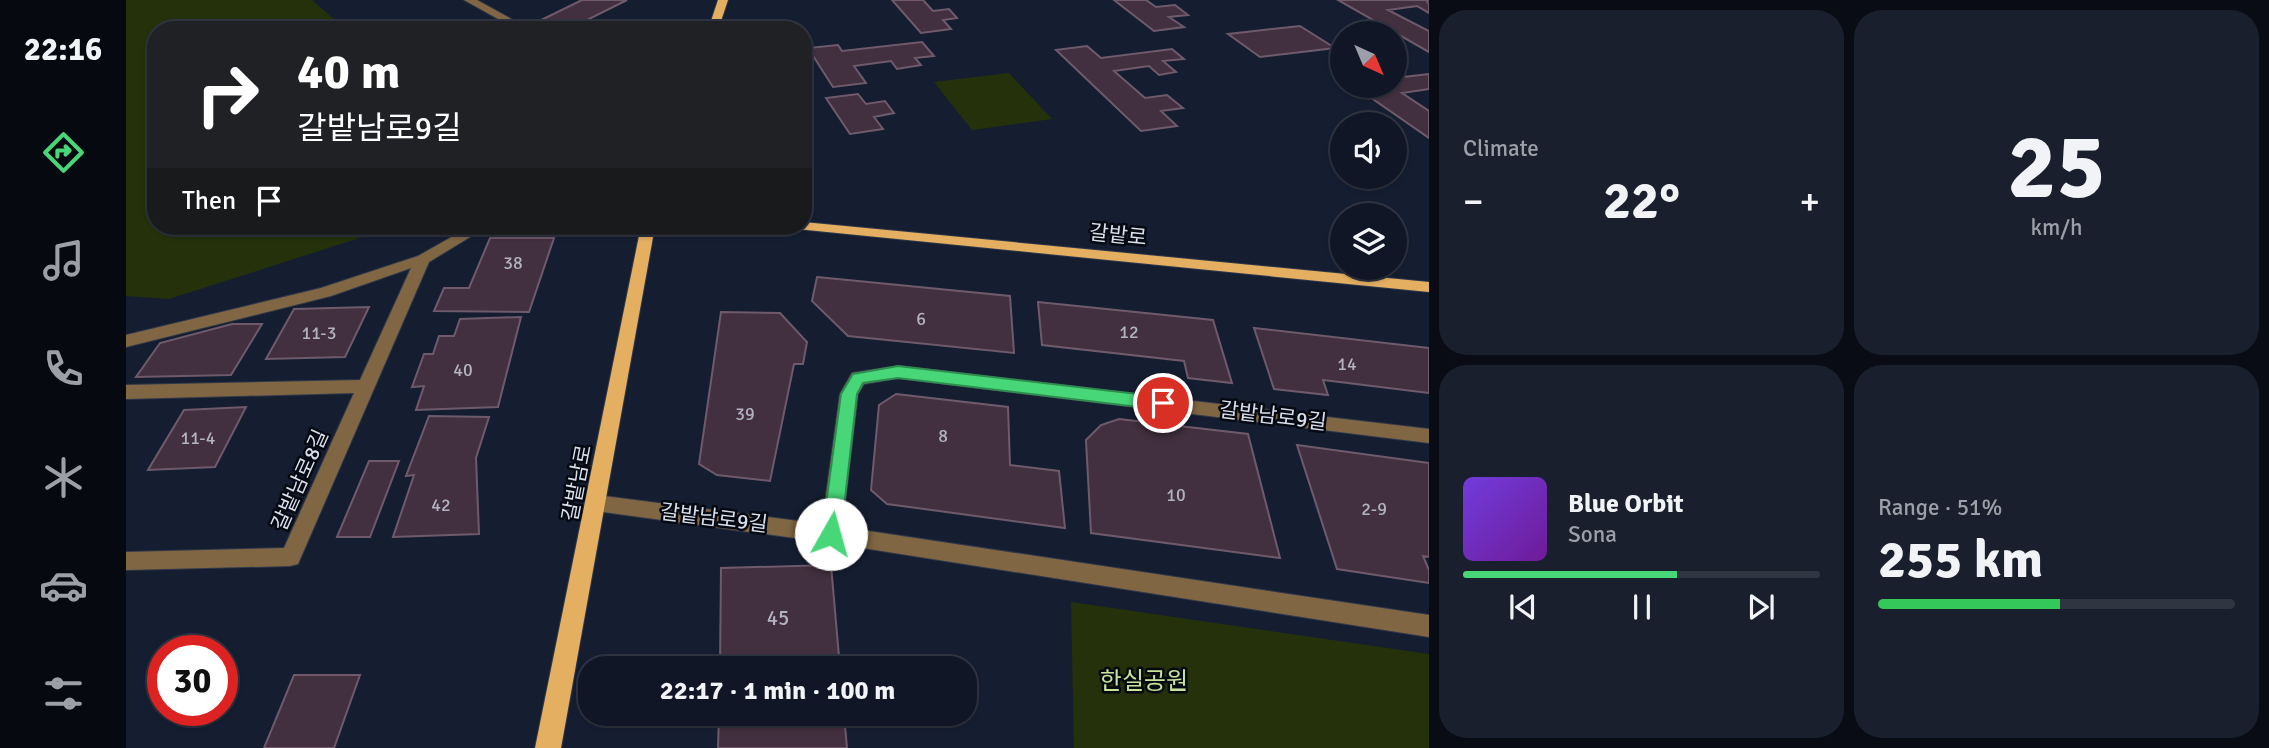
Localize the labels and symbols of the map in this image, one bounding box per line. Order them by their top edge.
north arrow [1330,21,1407,98]
street label: 갈밭로 [1088,219,1148,251]
house number: 38 [503,252,523,274]
house number: 6 [916,308,926,330]
house number: 12 [1119,321,1139,343]
house number: 11-3 [302,322,336,344]
house number: 14 [1337,353,1357,375]
house number: 40 [453,359,473,381]
pin [1133,373,1193,433]
street label: 갈밭남로9길 [1218,397,1328,435]
house number: 39 [735,403,755,425]
street label: 갈밭남로8길 [266,425,334,535]
house number: 8 [938,425,948,447]
house number: 11-4 [181,427,216,449]
street label: 갈밭남로 [557,443,597,523]
house number: 10 [1166,484,1186,506]
house number: 42 [431,494,451,516]
position arrow [794,497,868,571]
house number: 2-9 [1361,498,1387,520]
street label: 갈밭남로9길 [659,499,769,537]
house number: 45 [767,605,789,631]
speed limit sign: 30 [147,635,238,726]
park label: 한실공원 [1100,666,1188,696]

